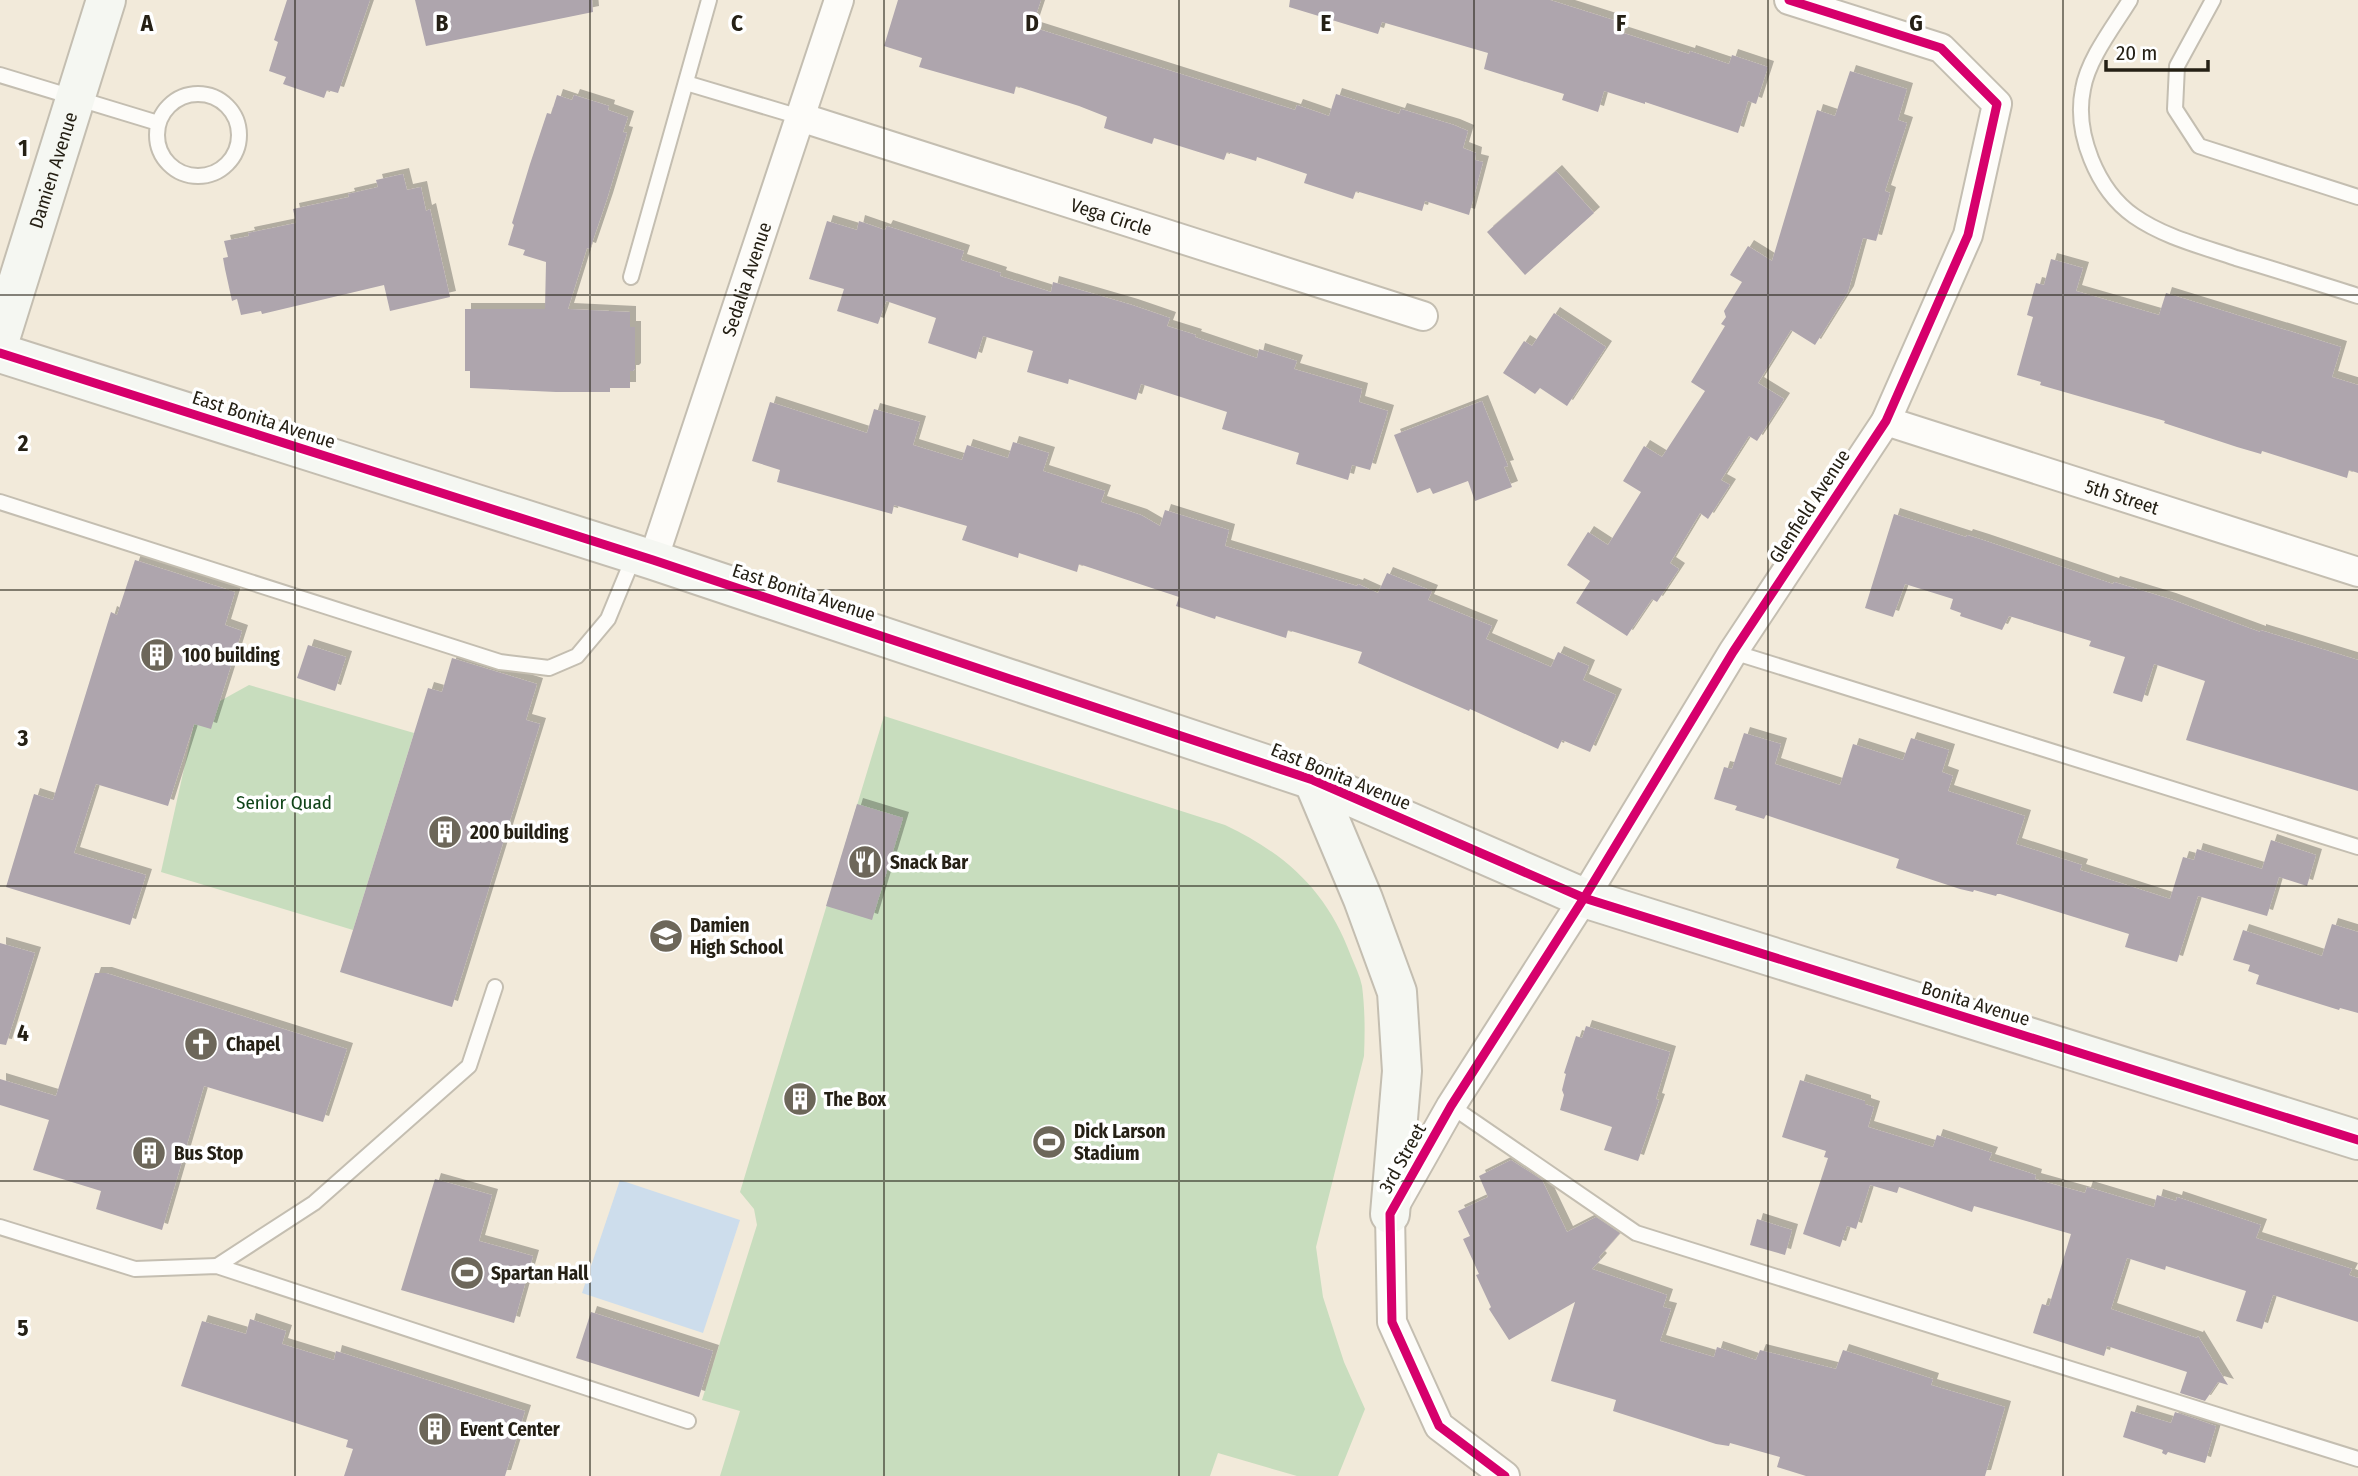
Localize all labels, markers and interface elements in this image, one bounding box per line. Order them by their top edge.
text: A [140,9,154,37]
text: B [436,9,449,37]
text: C [731,9,743,37]
text: D [1025,9,1039,37]
text: E [1321,9,1332,37]
text: F [1616,9,1626,37]
text: G [1909,9,1923,37]
scale bar [2106,28,2208,72]
text: 20 m [2116,40,2157,66]
street label: Damien Avenue [24,109,82,231]
text: 1 [18,134,28,162]
street label: Vega Circle [1068,193,1155,241]
street label: Sedalia Avenue [717,219,776,339]
street label: East Bonita Avenue [190,386,338,453]
text: 2 [17,429,29,457]
street label: Glenfield Avenue [1764,445,1855,568]
street label: 5th Street [2082,475,2163,520]
street label: East Bonita Avenue [730,559,878,626]
building icon: 100 building [138,636,176,674]
place label: 100 building [182,644,280,667]
text: 3 [17,724,29,752]
street label: East Bonita Avenue [1268,738,1414,815]
park label: Senior Quad [236,791,332,814]
building icon: 200 building [426,813,464,851]
place label: 200 building [469,821,569,844]
restaurant icon: Snack Bar [846,843,884,881]
place label: Snack Bar [890,851,969,874]
place label: Damien High School [690,914,784,959]
school or university icon: Damien High School [647,917,685,955]
street label: Bonita Avenue [1919,976,2033,1031]
text: 4 [17,1019,29,1047]
church icon: Chapel [182,1025,220,1063]
place label: Chapel [226,1033,281,1056]
building icon: The Box [781,1080,819,1118]
place label: The Box [824,1088,887,1111]
street label: 3rd Street [1374,1119,1431,1197]
place label: Dick Larson Stadium [1074,1120,1166,1165]
sports icon: Dick Larson Stadium [1030,1123,1068,1161]
building icon: Bus Stop [130,1134,168,1172]
place label: Bus Stop [174,1142,243,1165]
sports icon: Spartan Hall [448,1254,486,1292]
place label: Spartan Hall [491,1262,589,1285]
text: 5 [17,1314,29,1342]
building icon: Event Center [416,1410,454,1448]
place label: Event Center [460,1418,561,1441]

